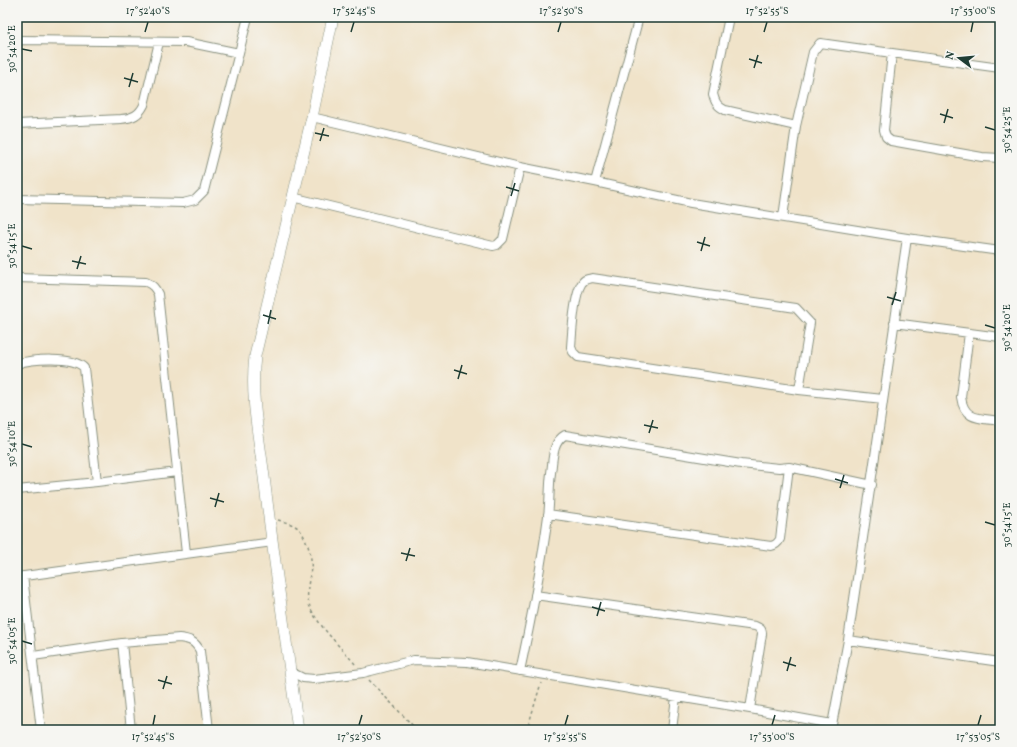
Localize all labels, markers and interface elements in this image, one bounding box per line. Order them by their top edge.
text: 17°52'40"S [126,4,170,18]
text: 17°52'45"S [332,4,376,18]
text: 17°52'50"S [539,4,583,18]
text: 17°52'55"S [745,4,789,18]
text: 17°53'00"S [950,4,996,18]
text: 30°54'20"E [5,25,19,73]
north arrow [939,38,979,78]
text: N [943,50,959,62]
text: 30°54'25"E [1000,107,1014,153]
text: 30°54'15"E [5,223,19,269]
text: 30°54'20"E [1000,304,1014,352]
text: 30°54'10"E [5,421,19,467]
text: 30°54'15"E [1000,502,1014,548]
text: 30°54'05"E [5,618,19,664]
text: 17°52'45"S [131,730,175,744]
text: 17°52'50"S [337,730,381,744]
text: 17°52'55"S [543,730,587,744]
text: 17°53'00"S [749,730,795,744]
text: 17°53'05"S [956,730,1000,744]

